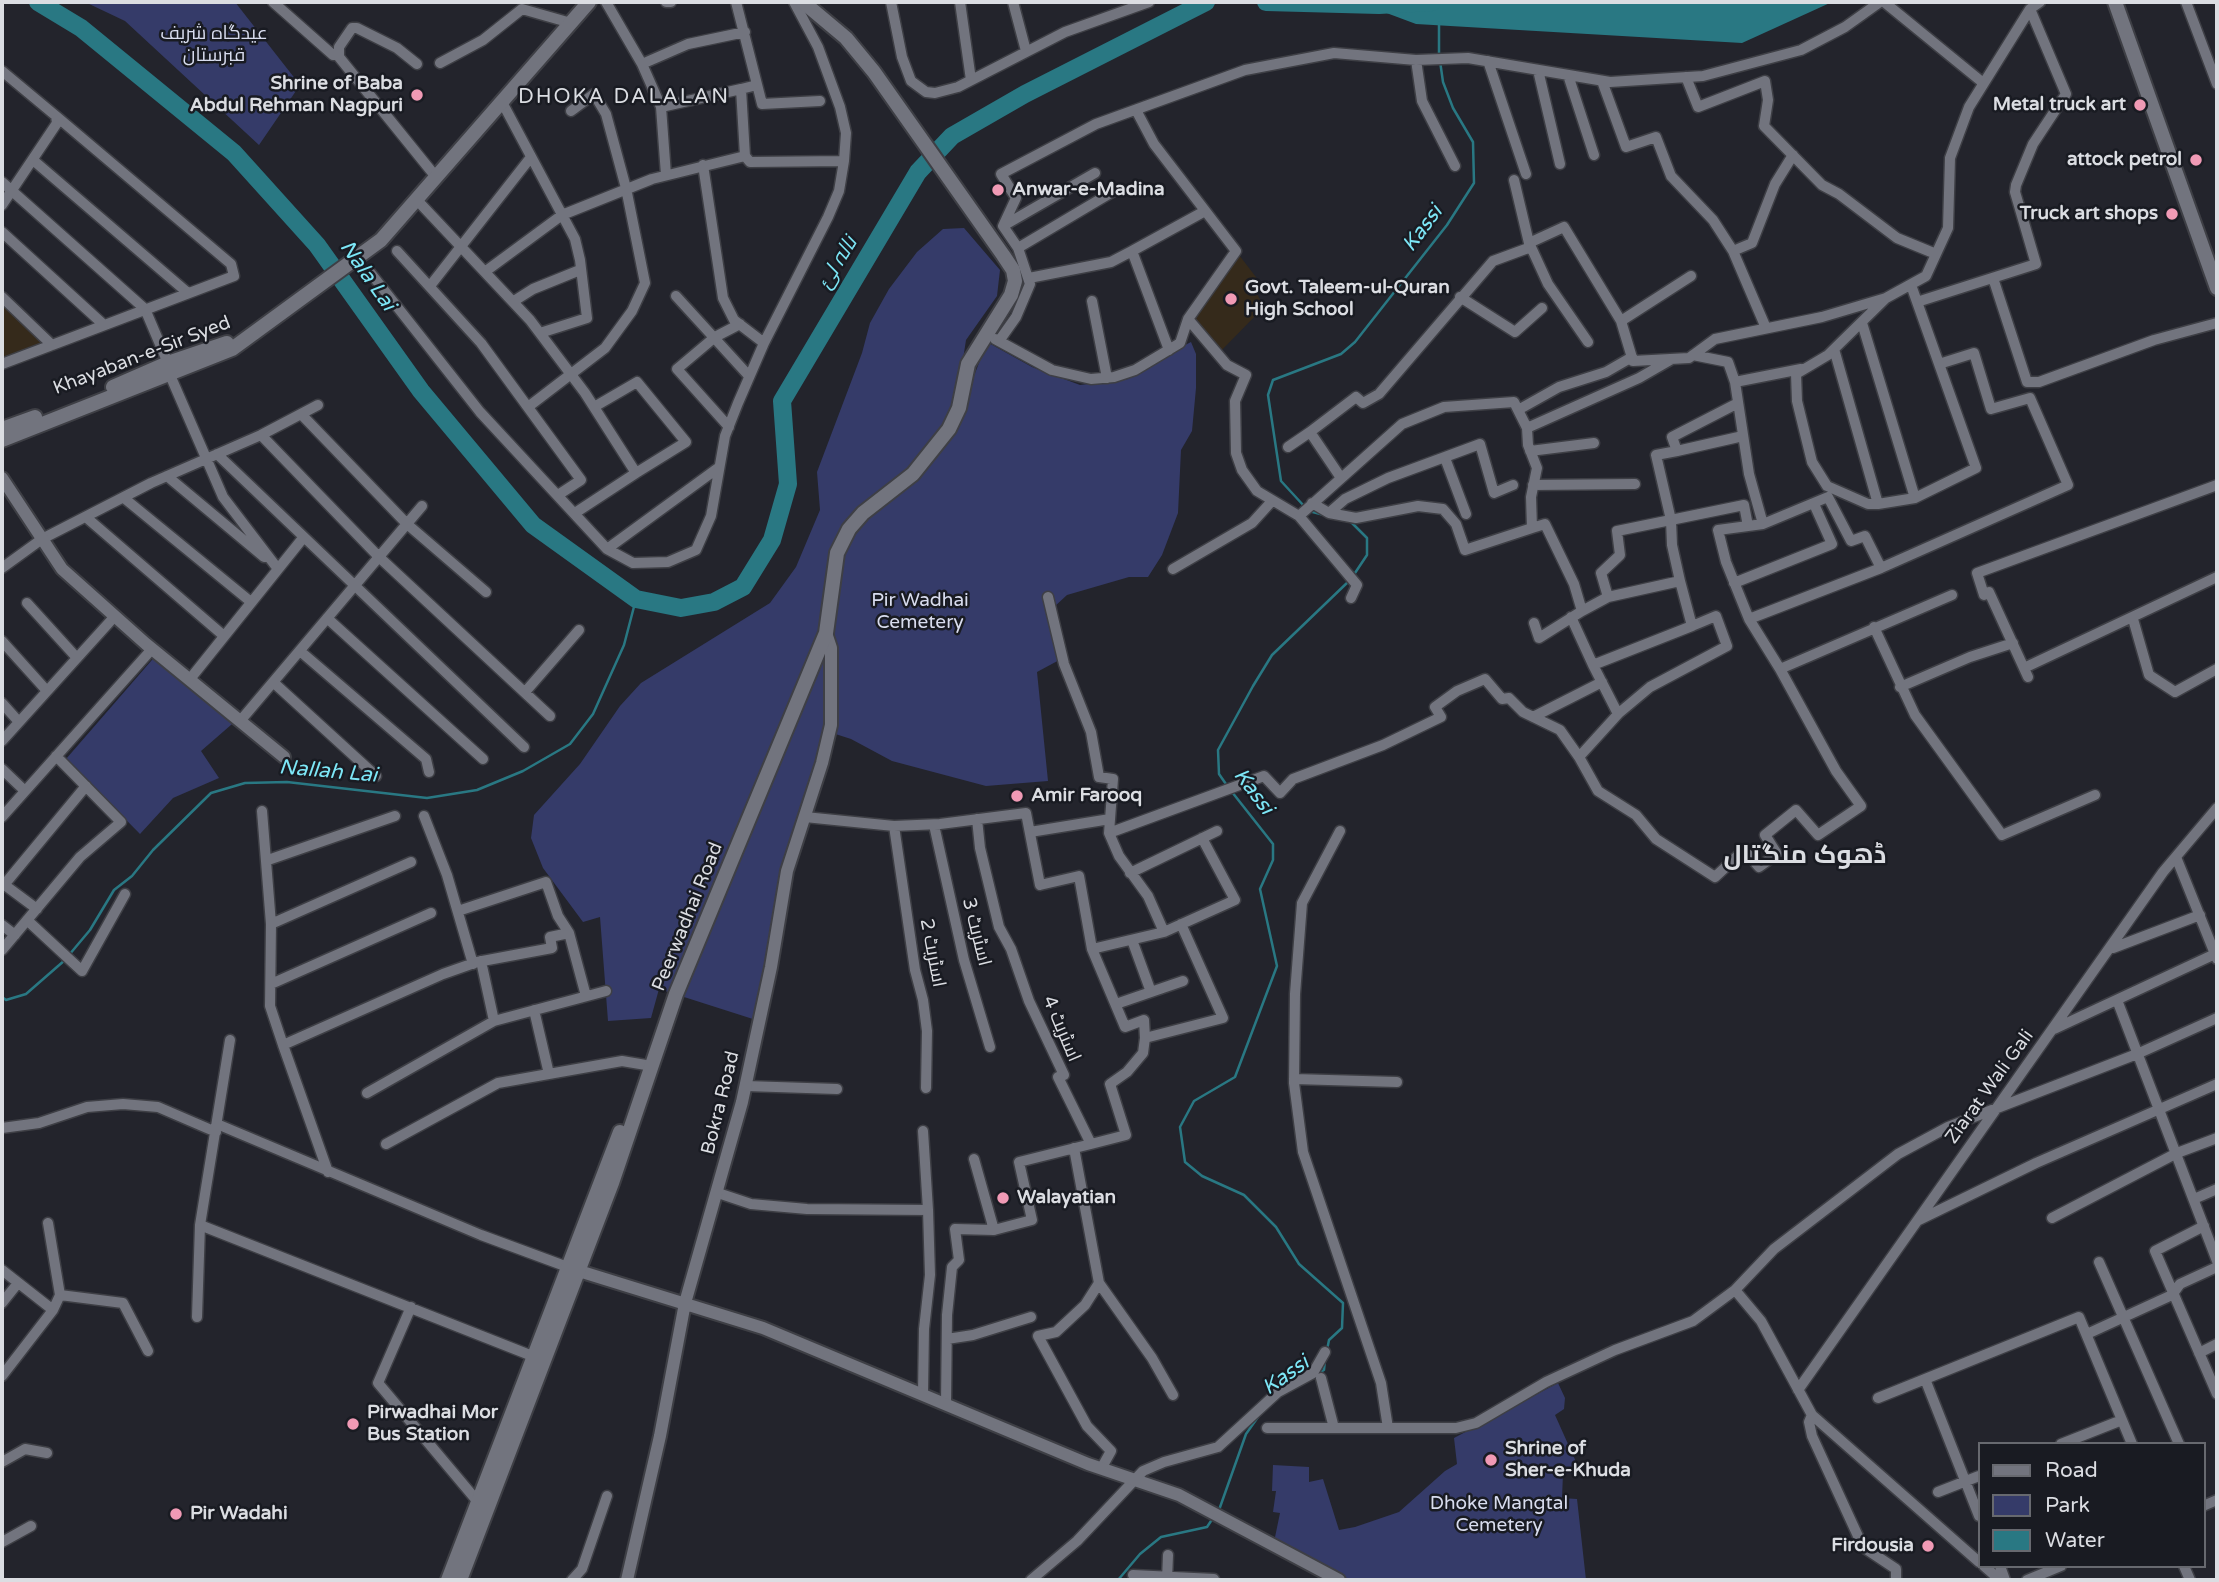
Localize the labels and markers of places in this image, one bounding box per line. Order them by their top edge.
place label: Shrine of Baba Abdul Rehman Nagpuri [190,73,403,117]
marker: Shrine of Baba Abdul Rehman Nagpuri [409,87,425,103]
place label: Metal truck art [1993,94,2126,116]
marker: Metal truck art [2132,97,2148,113]
place label: attock petrol [2067,149,2182,171]
marker: attock petrol [2188,152,2204,168]
place label: Anwar-e-Madina [1012,179,1165,201]
marker: Anwar-e-Madina [990,182,1006,198]
place label: Truck art shops [2020,203,2158,225]
marker: Truck art shops [2164,206,2180,222]
place label: Govt. Taleem-ul-Quran High School [1245,277,1450,321]
marker: Govt. Taleem-ul-Quran High School [1223,291,1239,307]
place label: Amir Farooq [1031,785,1142,807]
marker: Amir Farooq [1009,788,1025,804]
place label: Walayatian [1017,1187,1116,1209]
marker: Walayatian [995,1190,1011,1206]
place label: Pirwadhai Mor Bus Station [367,1402,498,1446]
marker: Pirwadhai Mor Bus Station [345,1416,361,1432]
place label: Shrine of Sher-e-Khuda [1505,1438,1631,1482]
marker: Shrine of Sher-e-Khuda [1483,1452,1499,1468]
place label: Pir Wadahi [190,1503,288,1525]
marker: Pir Wadahi [168,1506,184,1522]
place label: Firdousia [1831,1535,1914,1557]
marker: Firdousia [1920,1538,1936,1554]

